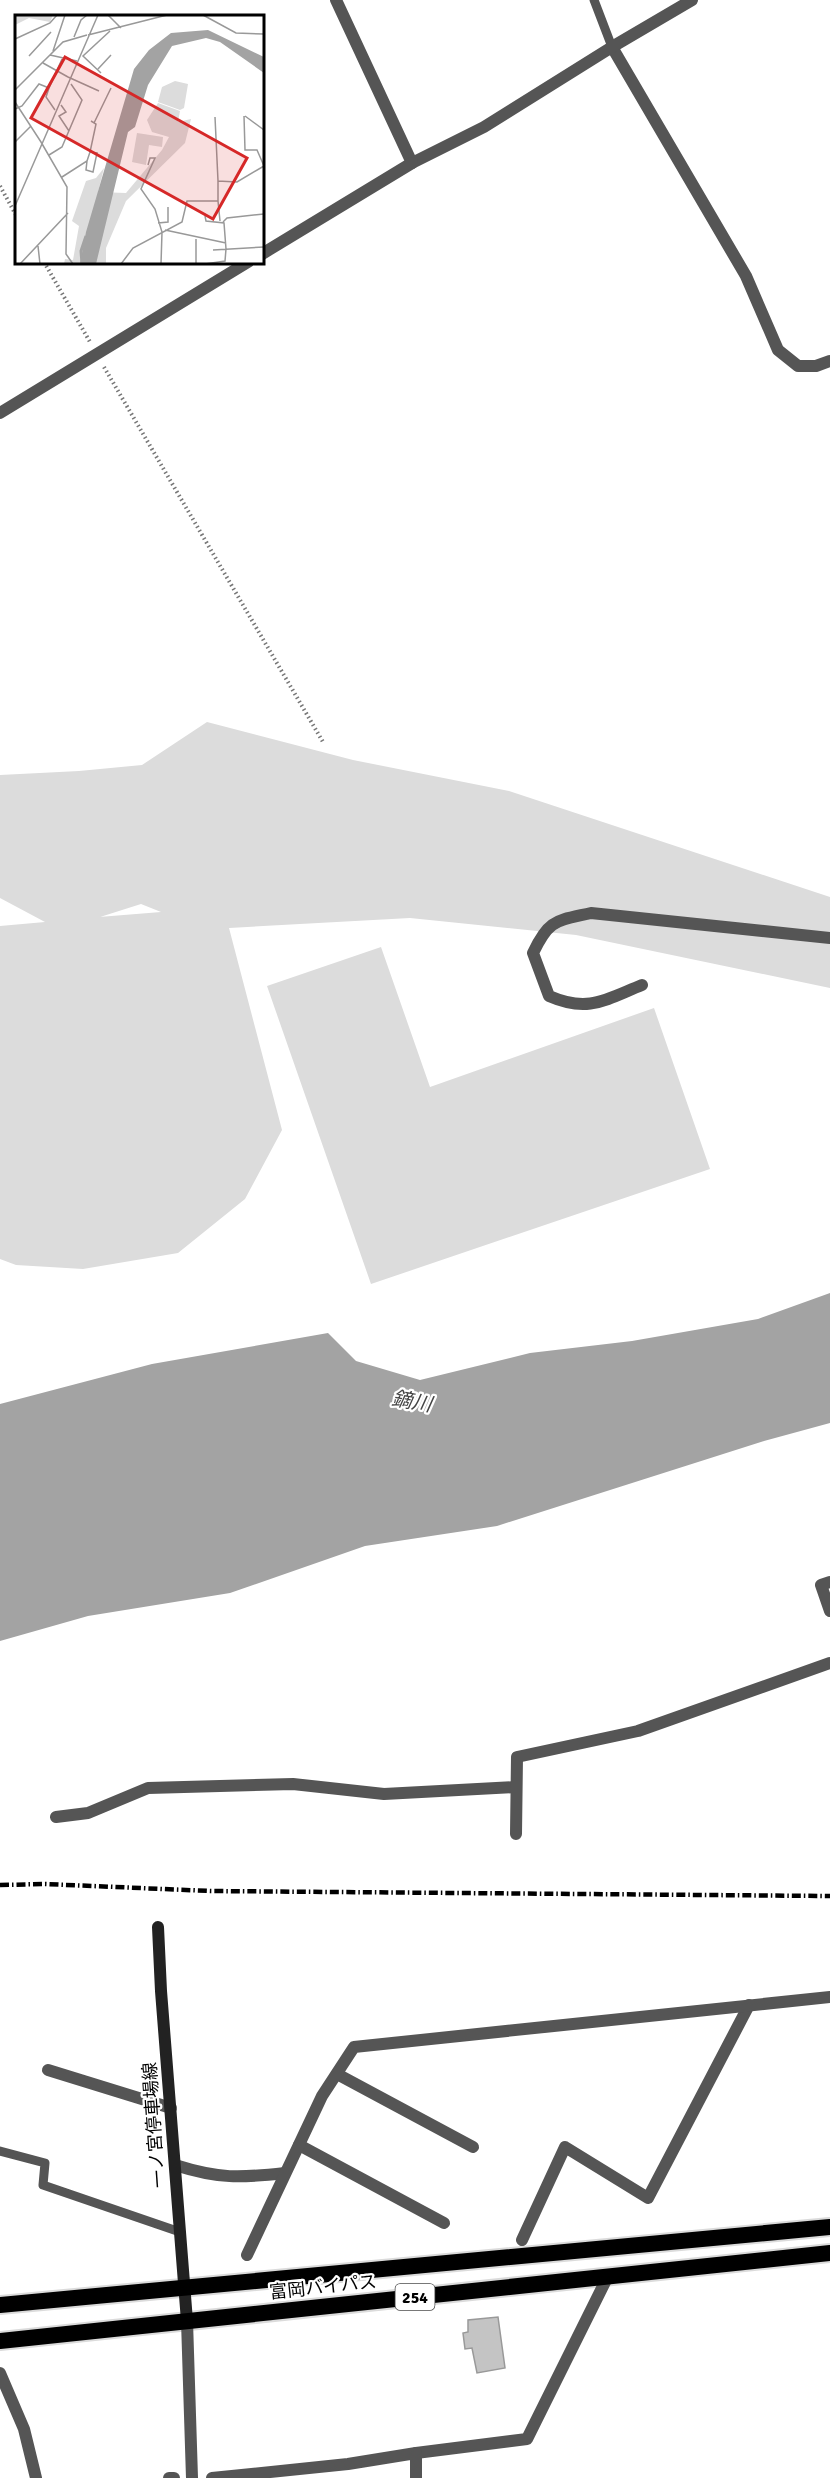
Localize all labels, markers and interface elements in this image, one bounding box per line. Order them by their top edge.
inset map [15,15,264,264]
water label: 鏑川 [390,1386,436,1418]
street label: 一ノ宮停車場線 [139,2061,169,2189]
street label: 富岡バイパス [268,2270,378,2304]
road number: 254 [396,2284,434,2310]

